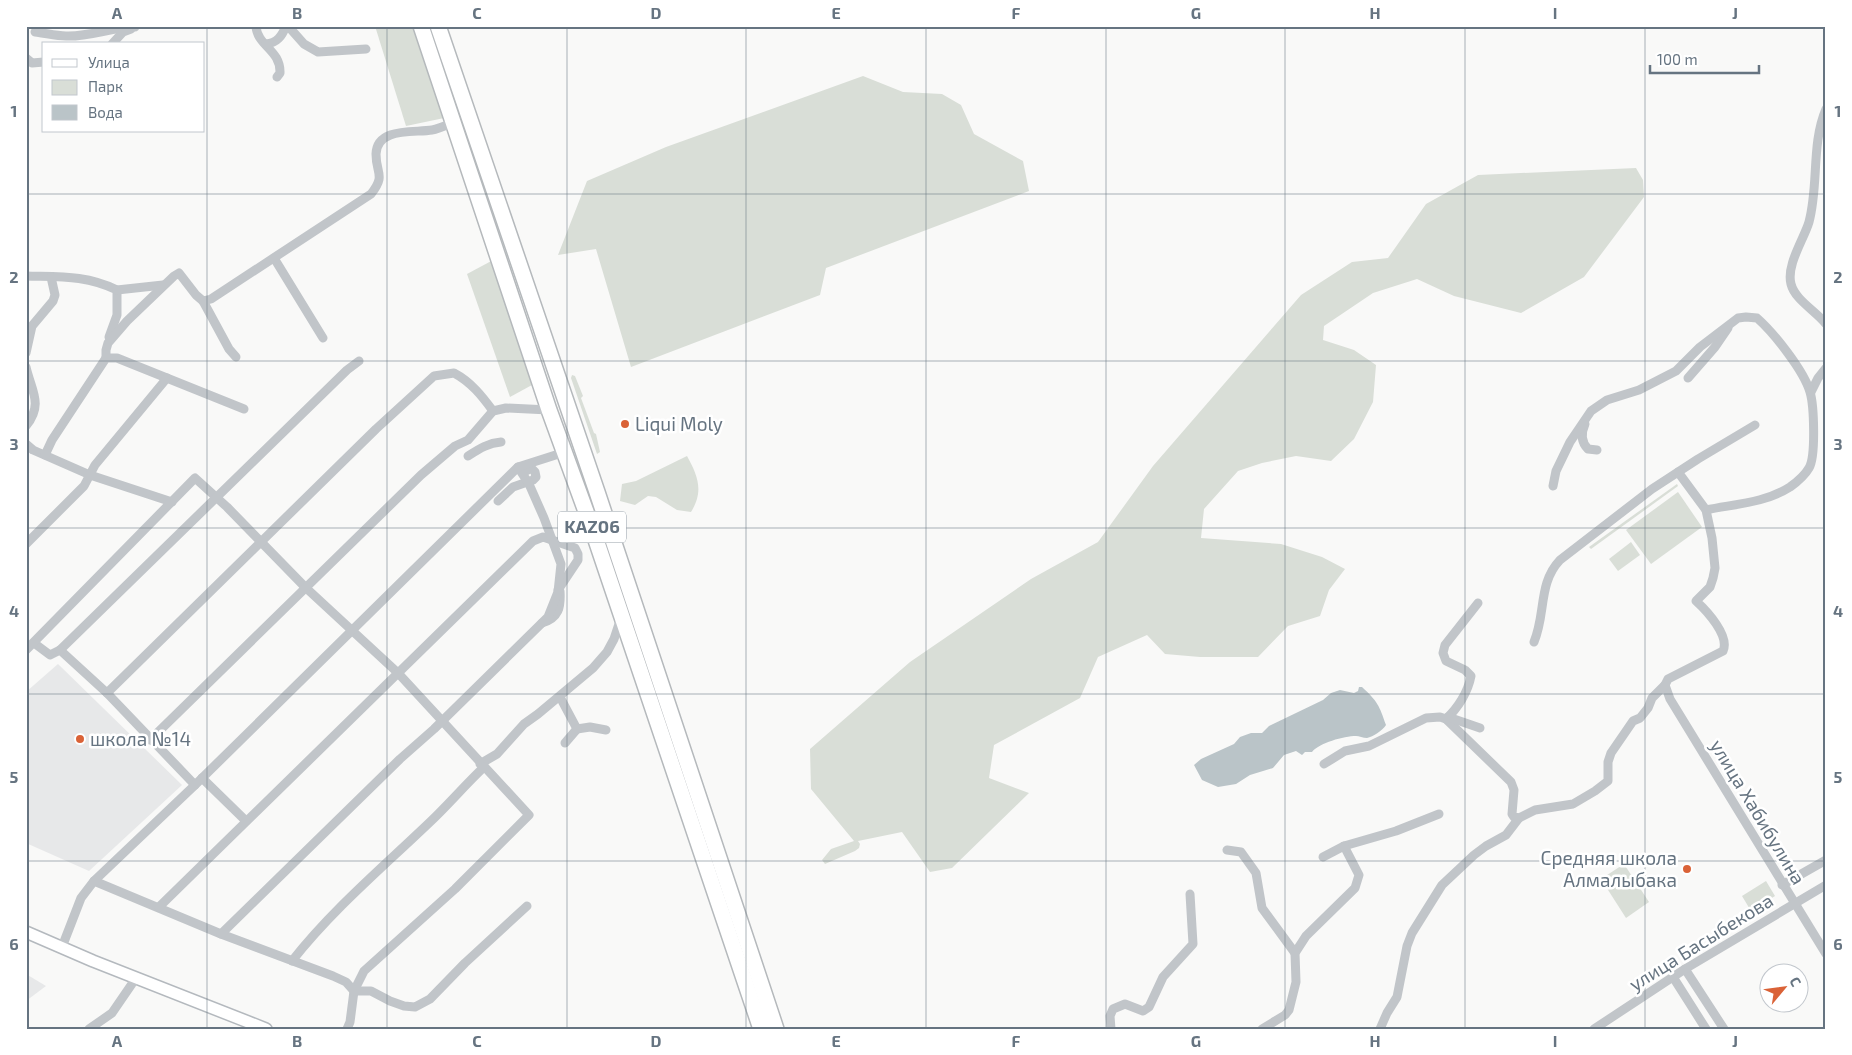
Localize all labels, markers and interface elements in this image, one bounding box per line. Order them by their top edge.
text: A [112,3,123,22]
text: B [292,3,302,22]
text: C [472,3,482,22]
text: D [651,3,662,22]
text: E [831,3,841,22]
text: F [1012,3,1021,22]
text: G [1191,3,1201,22]
text: H [1369,3,1381,22]
text: I [1553,3,1557,22]
text: J [1732,3,1738,22]
legend [42,42,205,132]
scale bar [1650,42,1758,74]
text: 100 m [1657,50,1698,68]
text: Улица [88,53,130,71]
text: Парк [88,77,123,95]
text: 1 [11,101,17,120]
text: 1 [1835,101,1841,120]
text: Вода [88,103,123,121]
text: 2 [9,267,19,286]
text: 2 [1833,267,1843,286]
place label: Liqui Moly [635,412,723,435]
marker: Liqui Moly [619,418,631,430]
text: 3 [9,434,19,453]
text: 3 [1833,434,1843,453]
road number: KАZ06 [558,512,626,542]
text: 4 [9,601,19,620]
text: 4 [1833,601,1843,620]
place label: школа №14 [90,727,191,750]
marker: школа №14 [74,733,86,745]
street label: улица Хабибулина [1705,735,1811,889]
text: 5 [10,767,19,786]
text: 5 [1834,767,1843,786]
place label: Средняя школа Алмалыбака [1541,846,1677,891]
marker: Средняя школа Алмалыбака [1681,863,1693,875]
street label: улица Басыбекова [1625,888,1777,996]
text: 6 [9,934,19,953]
text: 6 [1833,934,1843,953]
north arrow [1760,962,1810,1012]
text: С [1786,974,1805,989]
text: A [112,1031,123,1050]
text: B [292,1031,302,1050]
text: C [472,1031,482,1050]
text: D [651,1031,662,1050]
text: E [831,1031,841,1050]
text: F [1012,1031,1021,1050]
text: G [1191,1031,1201,1050]
text: H [1369,1031,1381,1050]
text: I [1553,1031,1557,1050]
text: J [1732,1031,1738,1050]

